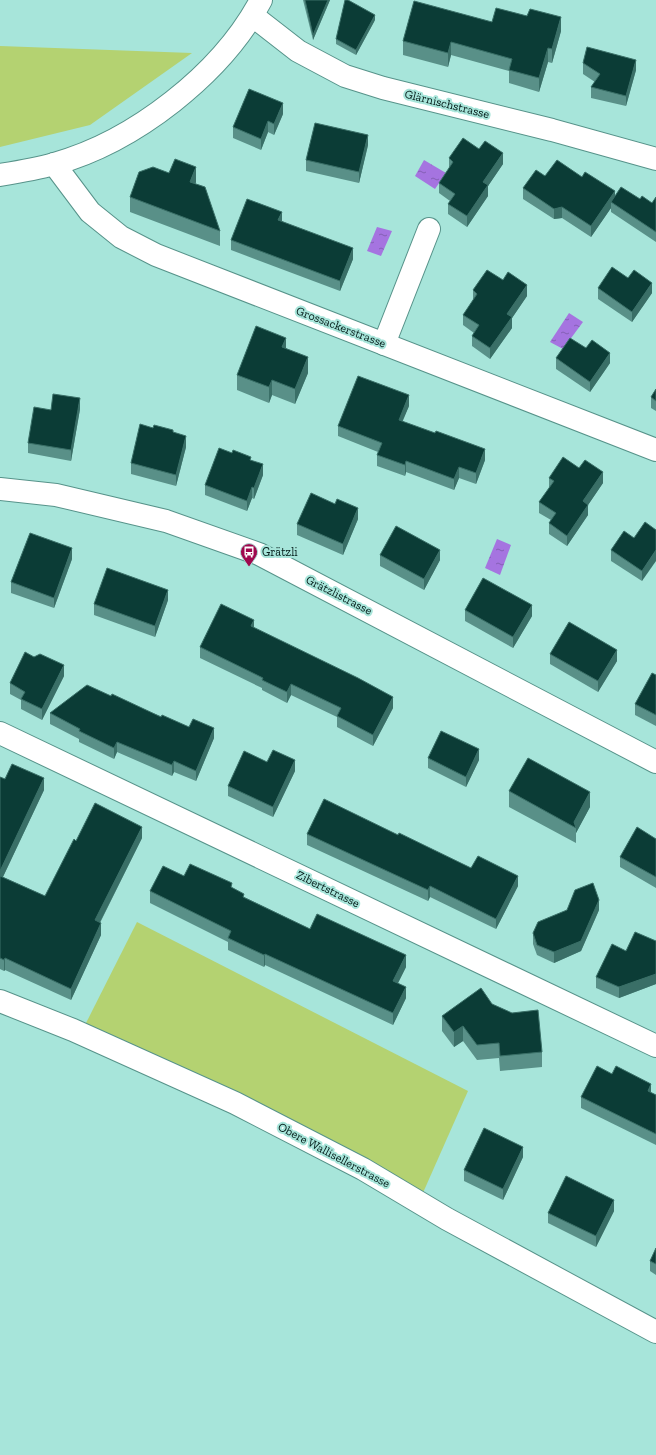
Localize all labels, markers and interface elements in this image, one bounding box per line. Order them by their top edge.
street label: Glärnischstrasse [403,87,491,121]
street label: Grossackerstrasse [294,303,388,351]
bus stop icon: Grätzli [239,542,259,567]
place label: Grätzli [262,545,298,559]
street label: Grätzlistrasse [304,572,375,618]
street label: Zibertstrasse [294,868,362,910]
street label: Obere Wallisellerstrasse [276,1120,393,1191]

